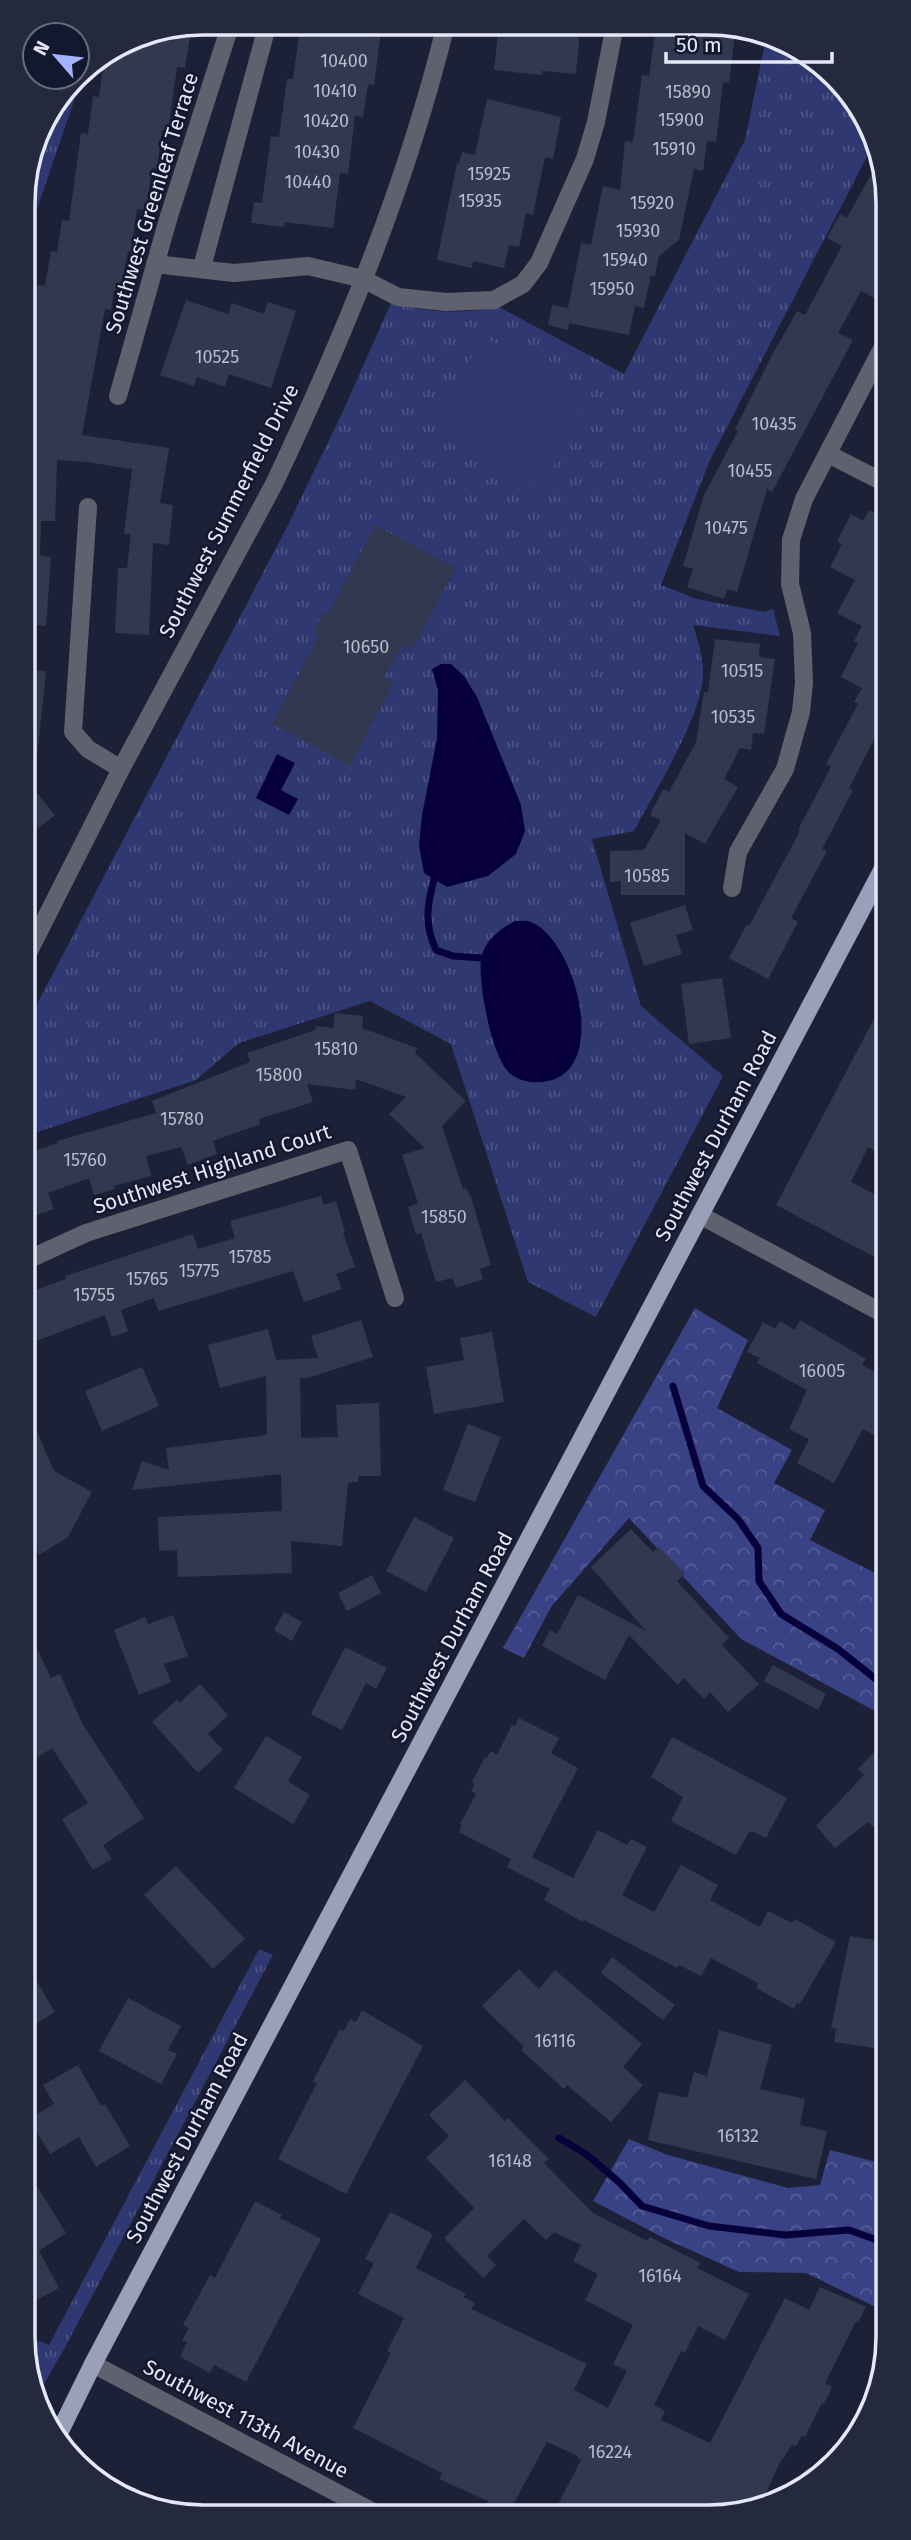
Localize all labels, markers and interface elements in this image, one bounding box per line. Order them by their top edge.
north arrow [21,21,91,91]
scale bar [666,21,832,65]
text: 50 m [676,32,722,58]
text: N [28,37,55,59]
house number: 10400 [320,50,368,72]
street label: Southwest Greenleaf Terrace [100,69,204,337]
house number: 10410 [313,80,357,102]
house number: 15890 [665,81,711,103]
house number: 15900 [658,109,704,131]
house number: 10420 [303,110,349,132]
house number: 15910 [652,138,696,160]
house number: 10430 [294,141,340,163]
house number: 15925 [467,163,511,185]
house number: 10440 [284,171,332,193]
house number: 15935 [458,190,502,212]
house number: 15920 [630,192,674,214]
house number: 15930 [616,220,660,242]
house number: 15940 [602,249,648,271]
house number: 15950 [589,278,635,300]
house number: 10525 [195,346,239,368]
street label: Southwest Summerfield Drive [154,380,304,642]
house number: 10435 [751,413,797,435]
house number: 10455 [727,460,773,482]
house number: 10475 [704,517,748,539]
house number: 10650 [343,636,389,658]
house number: 10515 [721,660,763,682]
house number: 10535 [711,706,755,728]
house number: 10585 [624,865,670,887]
street label: Southwest Durham Road [649,1026,783,1246]
house number: 15810 [314,1038,358,1060]
house number: 15800 [256,1064,302,1086]
house number: 15780 [160,1108,204,1130]
street label: Southwest Highland Court [90,1118,334,1220]
house number: 15760 [63,1149,107,1171]
house number: 15850 [421,1206,467,1228]
house number: 15785 [229,1246,271,1268]
house number: 15775 [178,1260,220,1282]
house number: 15765 [126,1268,168,1290]
house number: 15755 [73,1284,115,1306]
house number: 16005 [799,1360,845,1382]
street label: Southwest Durham Road [385,1527,519,1747]
street label: Southwest Durham Road [120,2028,254,2248]
house number: 16116 [534,2030,576,2052]
house number: 16132 [717,2125,759,2147]
house number: 16148 [488,2150,532,2172]
house number: 16164 [638,2265,682,2287]
street label: Southwest 113th Avenue [139,2354,353,2484]
house number: 16224 [588,2441,632,2463]

